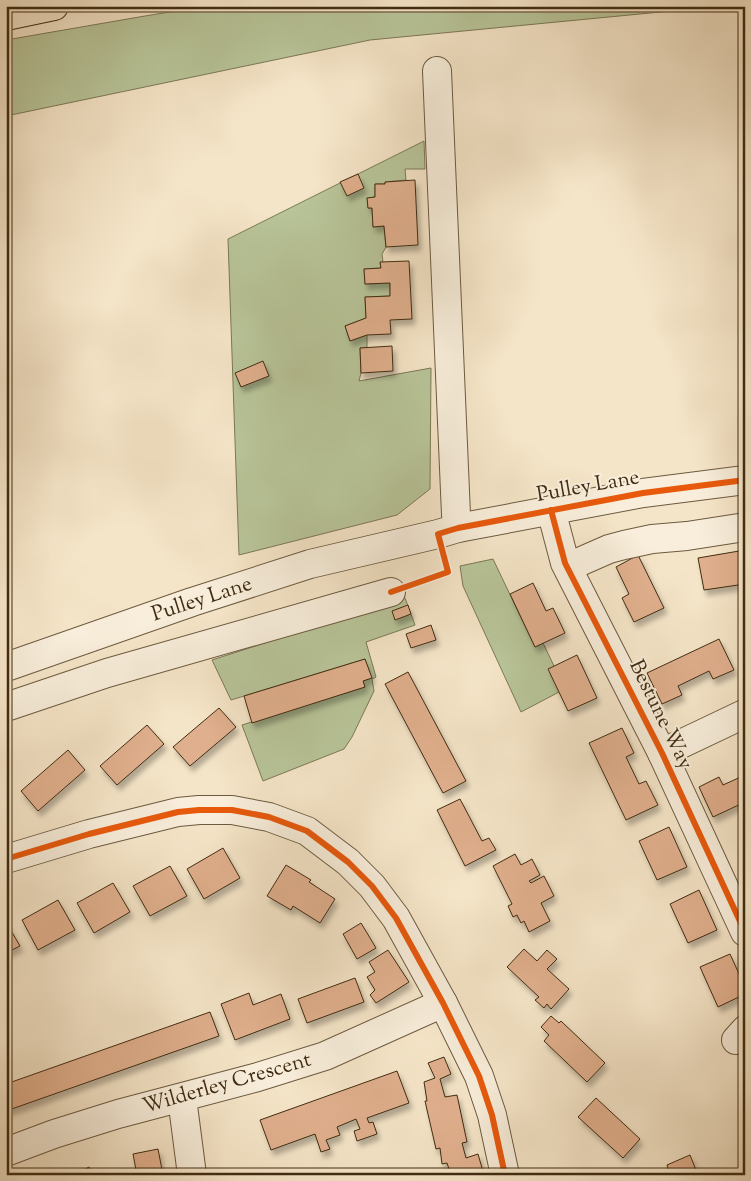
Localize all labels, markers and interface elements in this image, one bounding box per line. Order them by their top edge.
street label: Pulley Lane [534,463,642,511]
street label: Pulley Lane [148,570,256,630]
street label: Bestune Way [620,655,700,776]
street label: Wilderley Crescent [139,1046,315,1122]

